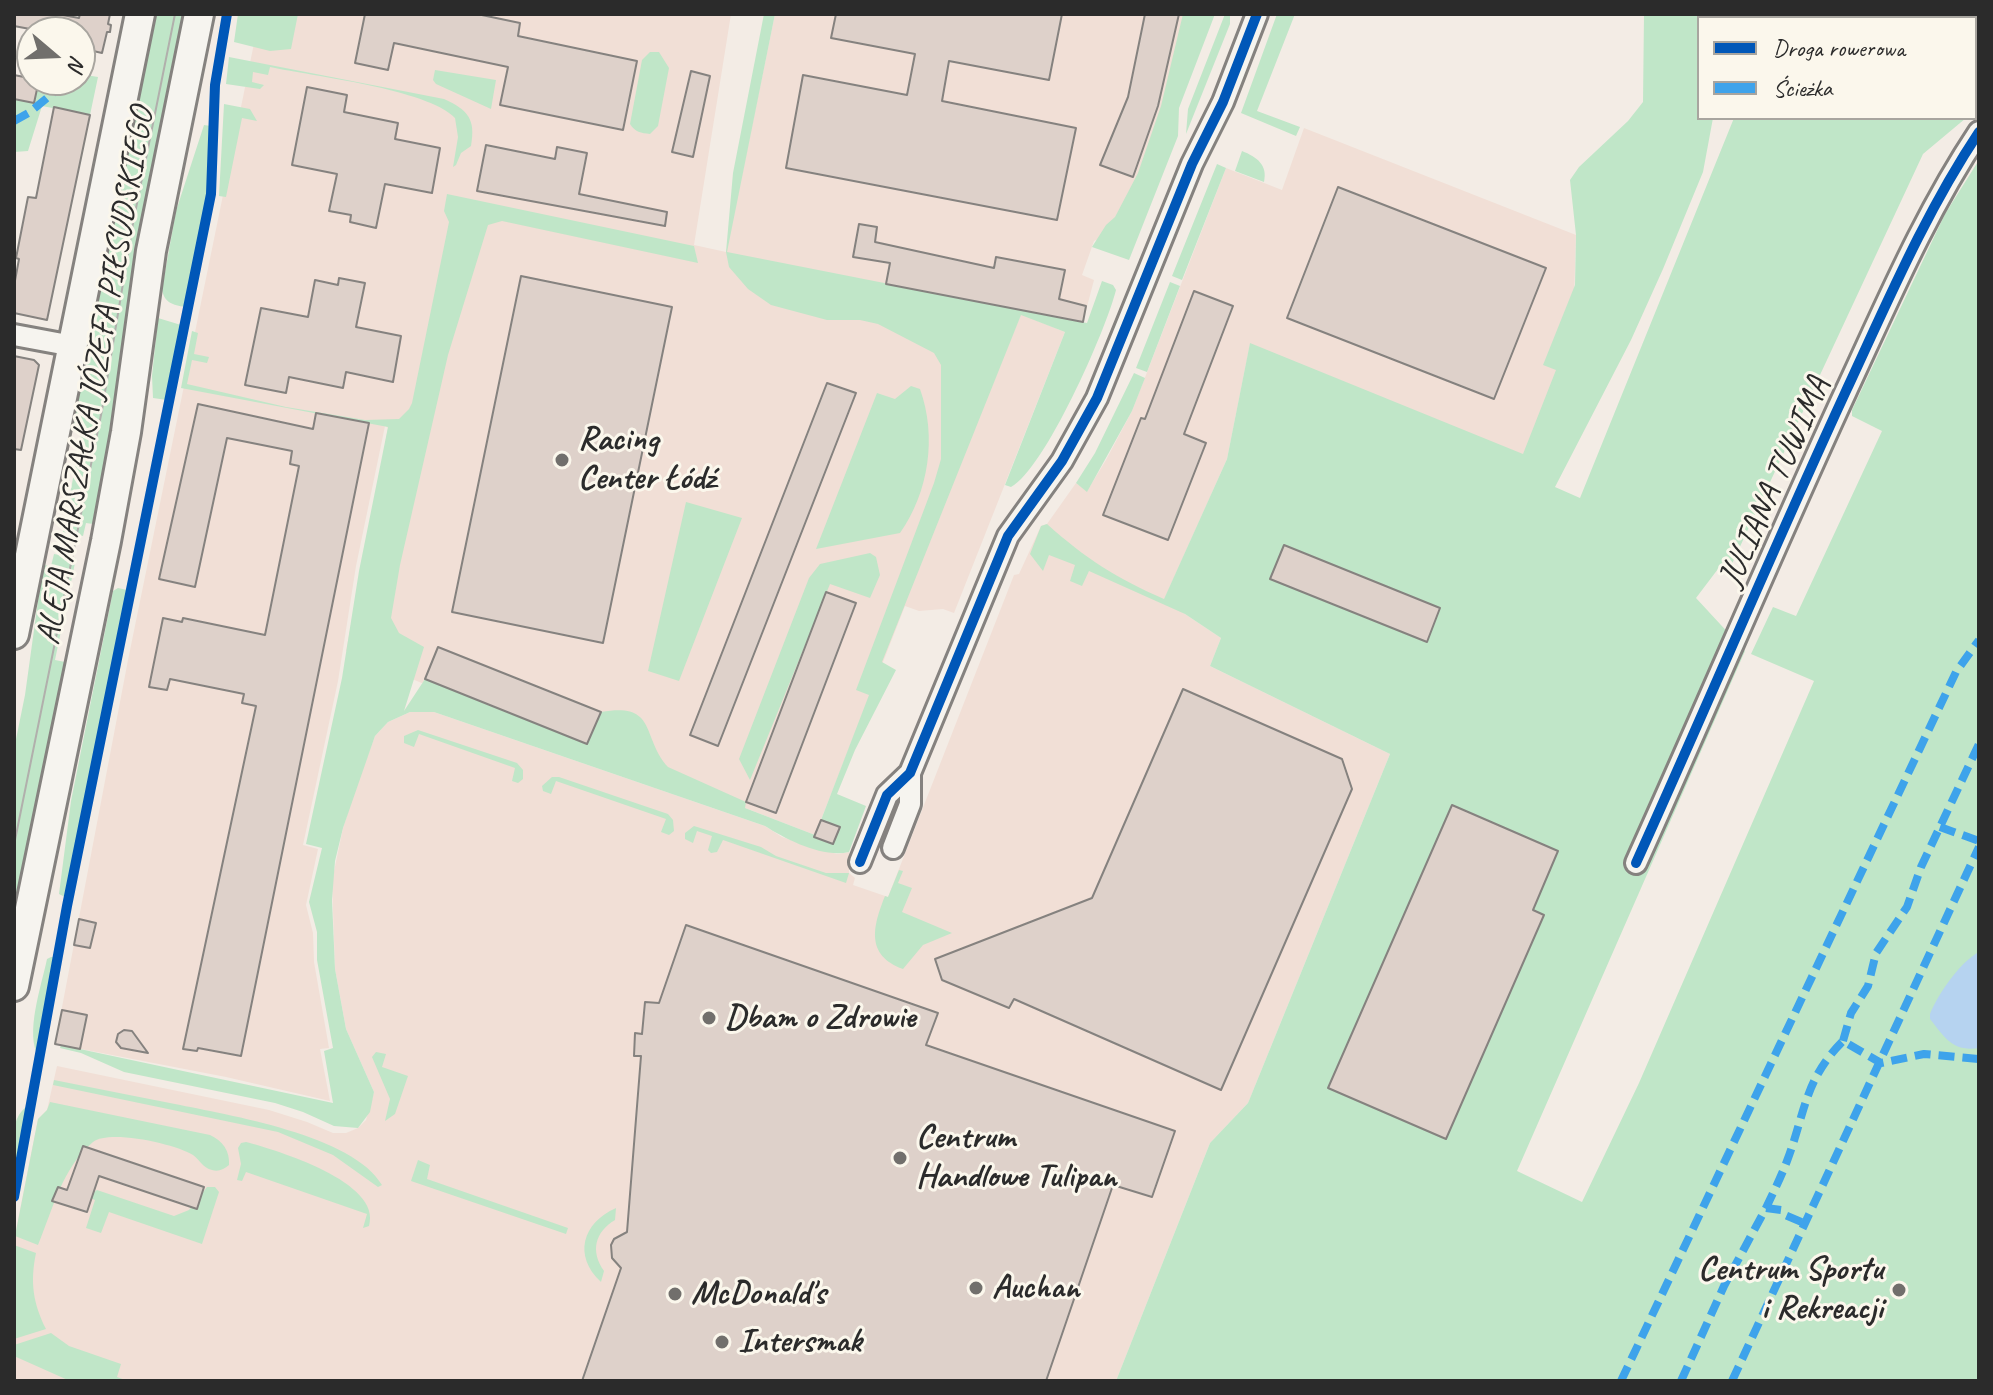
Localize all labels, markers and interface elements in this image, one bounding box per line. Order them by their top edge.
north arrow [16,16,96,96]
legend [1697,16,1977,120]
text: Droga rowerowa [1773,33,1905,63]
text: N [61,52,92,74]
text: Ścieżka [1773,73,1832,103]
street label: ALEJA MARSZAŁKA JÓZEFA PIŁSUDSKIEGO [29,104,163,648]
street label: JULIANA TUWIMA [1710,371,1840,593]
place label: Racing Center Łódź [578,420,715,500]
marker: Racing Center Łódź [553,451,571,469]
place label: Dbam o Zdrowie [725,998,915,1038]
marker: Dbam o Zdrowie [700,1009,718,1027]
place label: Centrum Handlowe Tulipan [916,1118,1116,1198]
marker: Centrum Handlowe Tulipan [891,1149,909,1167]
place label: Centrum Sportu i Rekreacji [1698,1250,1883,1330]
place label: Auchan [992,1268,1079,1308]
place label: McDonald's [691,1274,826,1314]
marker: Auchan [967,1279,985,1297]
marker: Centrum Sportu i Rekreacji [1890,1281,1908,1299]
marker: McDonald's [666,1285,684,1303]
place label: Intersmak [738,1322,861,1362]
marker: Intersmak [713,1333,731,1351]

